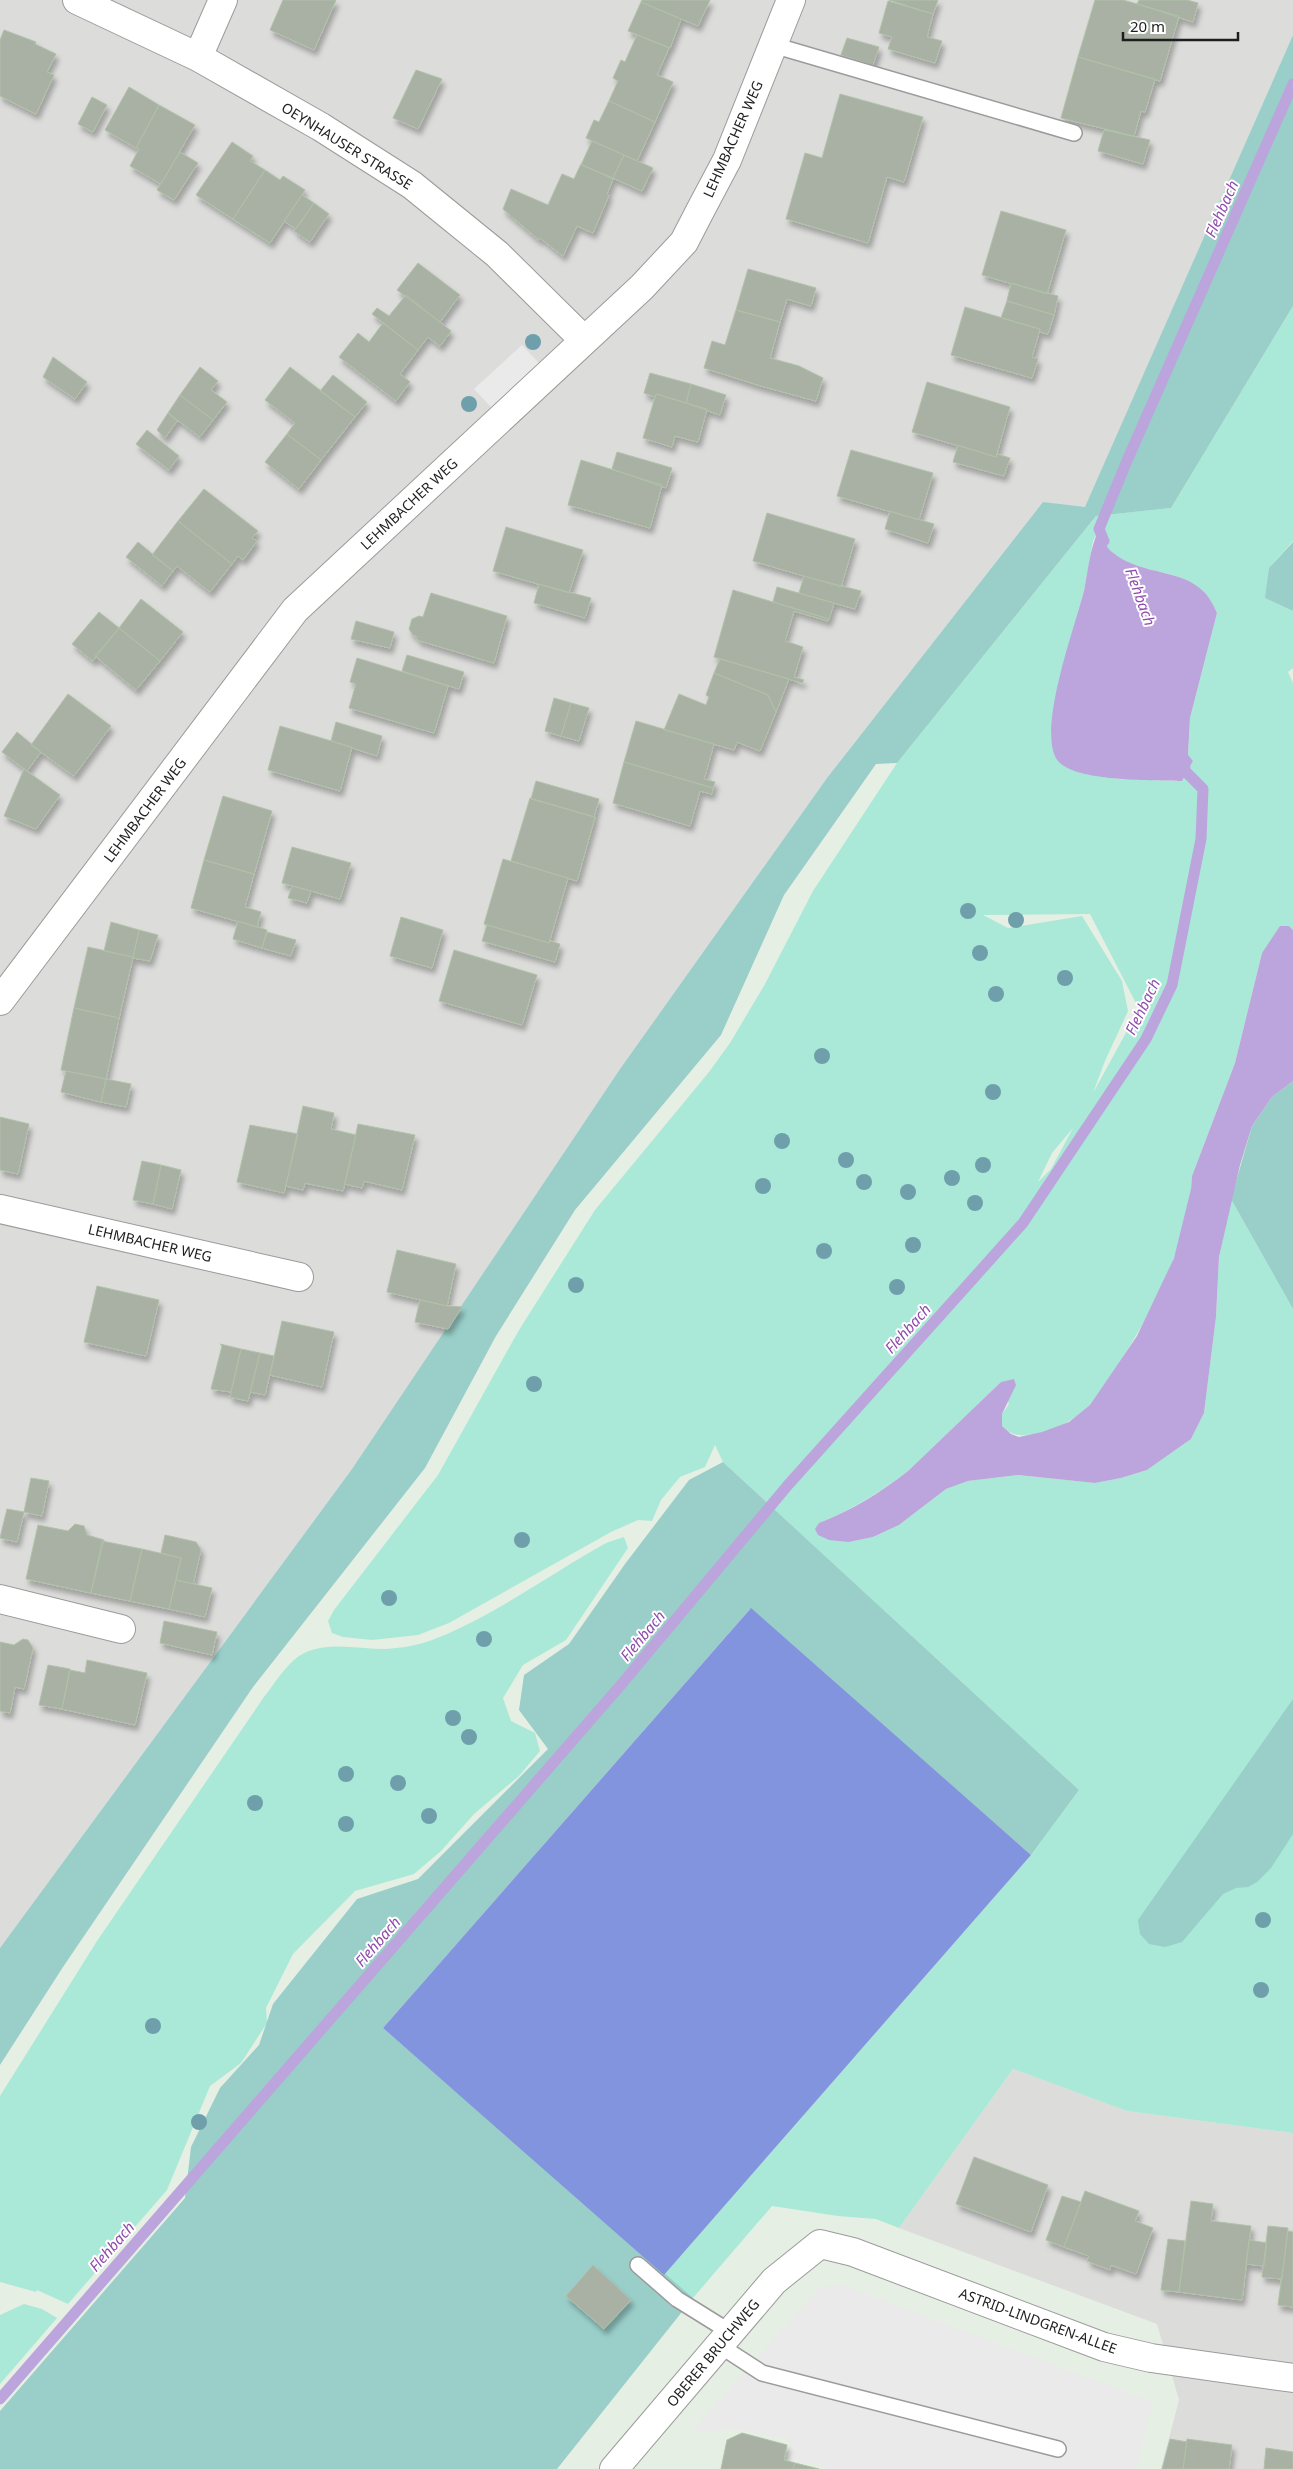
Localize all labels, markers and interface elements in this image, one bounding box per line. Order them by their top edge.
scale bar [1123,10,1238,42]
text: 20 m [1130,16,1165,36]
street label: LEHMBACHER WEG [698,77,767,200]
street label: OEYNHAUSER STRASSE [278,98,416,194]
water label: Flehbach [1200,177,1242,240]
street label: LEHMBACHER WEG [356,454,461,554]
water label: Flehbach [1121,565,1161,628]
street label: LEHMBACHER WEG [99,754,190,866]
water label: Flehbach [1120,975,1164,1038]
street label: LEHMBACHER WEG [86,1219,214,1266]
water label: Flehbach [880,1299,935,1357]
water label: Flehbach [615,1606,669,1665]
water label: Flehbach [350,1912,404,1971]
water label: Flehbach [84,2217,138,2276]
street label: ASTRID-LINDGREN-ALLEE [957,2283,1120,2358]
street label: OBERER BRUCHWEG [662,2295,763,2410]

